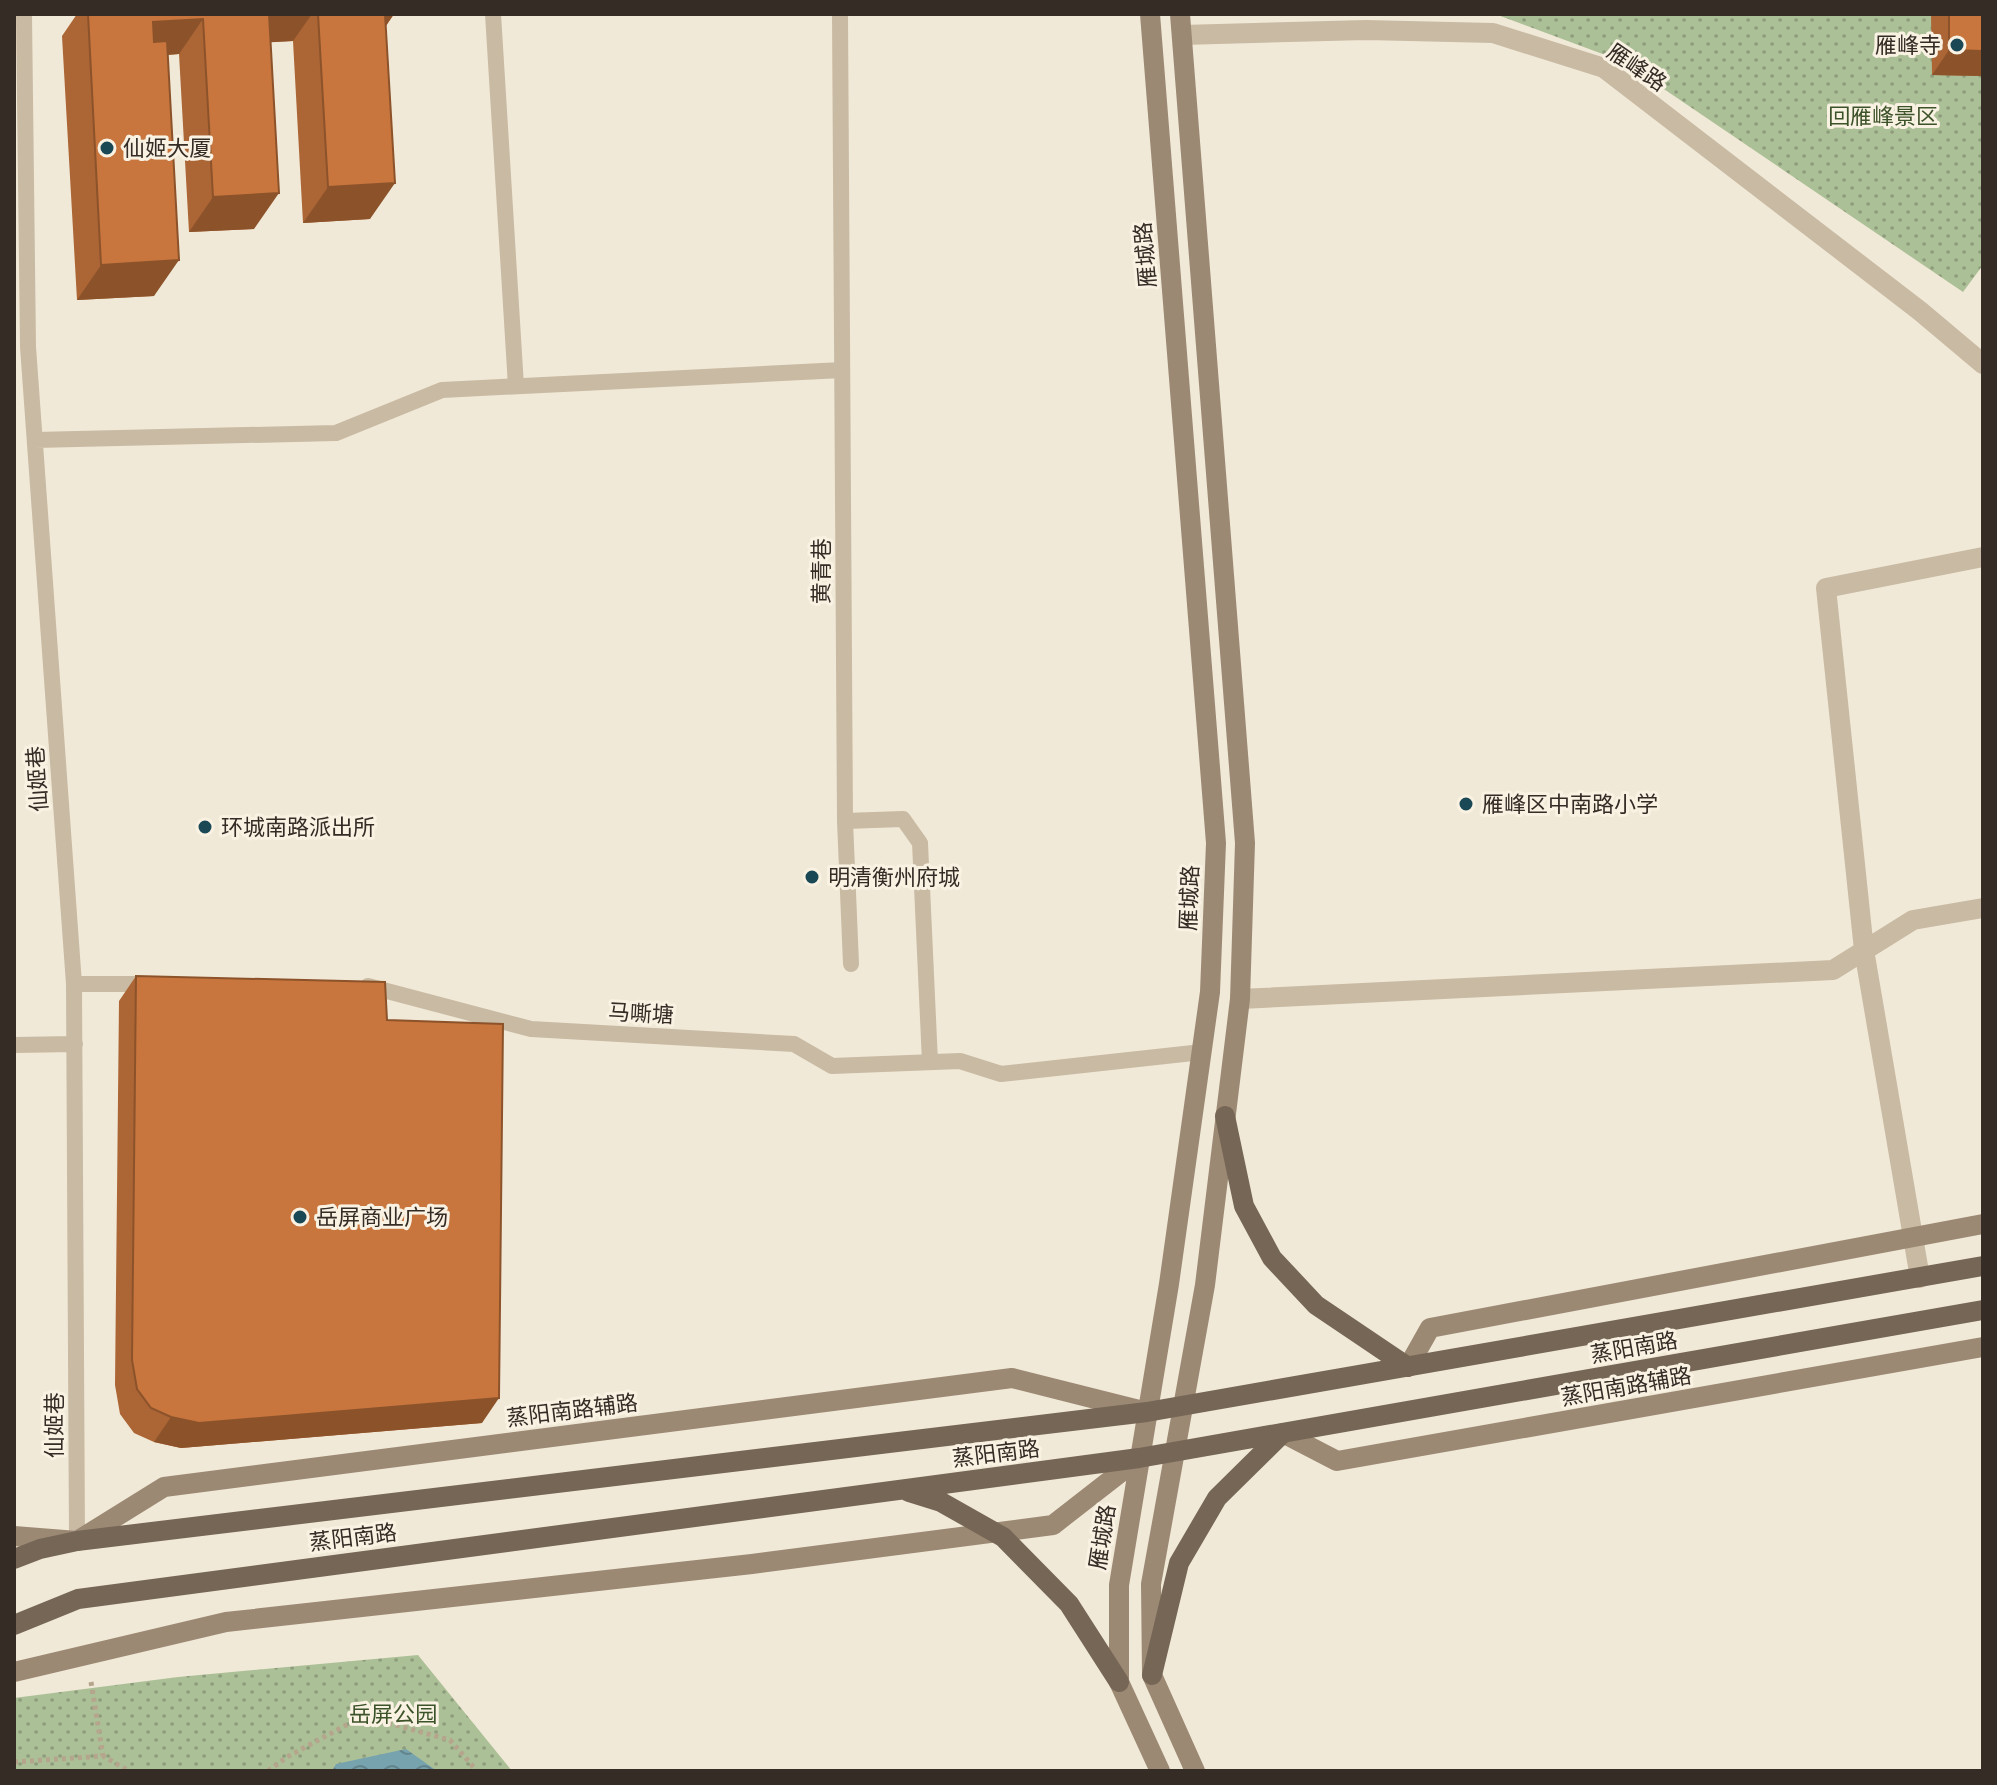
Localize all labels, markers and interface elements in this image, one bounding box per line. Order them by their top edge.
place label: 雁峰寺 [1875,32,1941,59]
marker: 雁峰寺 [1948,36,1966,54]
street label: 雁峰路 [1602,38,1672,97]
park label: 回雁峰景区 [1828,103,1938,130]
place label: 仙姬大厦 [123,135,211,162]
marker: 仙姬大厦 [98,139,116,157]
street label: 雁城路 [1129,221,1162,289]
street label: 黄青巷 [808,538,835,604]
street label: 仙姬巷 [22,745,53,813]
place label: 雁峰区中南路小学 [1482,791,1658,818]
marker: 雁峰区中南路小学 [1457,795,1475,813]
place label: 环城南路派出所 [221,814,375,841]
marker: 环城南路派出所 [196,818,214,836]
place label: 明清衡州府城 [828,864,960,891]
street label: 雁城路 [1175,865,1204,931]
marker: 明清衡州府城 [803,868,821,886]
street label: 马嘶塘 [607,998,675,1029]
place label: 岳屏商业广场 [316,1204,448,1231]
marker: 岳屏商业广场 [291,1208,309,1226]
street label: 蒸阳南路 [1588,1327,1680,1368]
street label: 蒸阳南路辅路 [1559,1362,1693,1411]
street label: 蒸阳南路辅路 [505,1389,639,1432]
street label: 仙姬巷 [41,1392,68,1458]
street label: 蒸阳南路 [951,1435,1041,1472]
street label: 雁城路 [1084,1502,1121,1572]
street label: 蒸阳南路 [308,1519,398,1556]
park label: 岳屏公园 [349,1701,437,1728]

